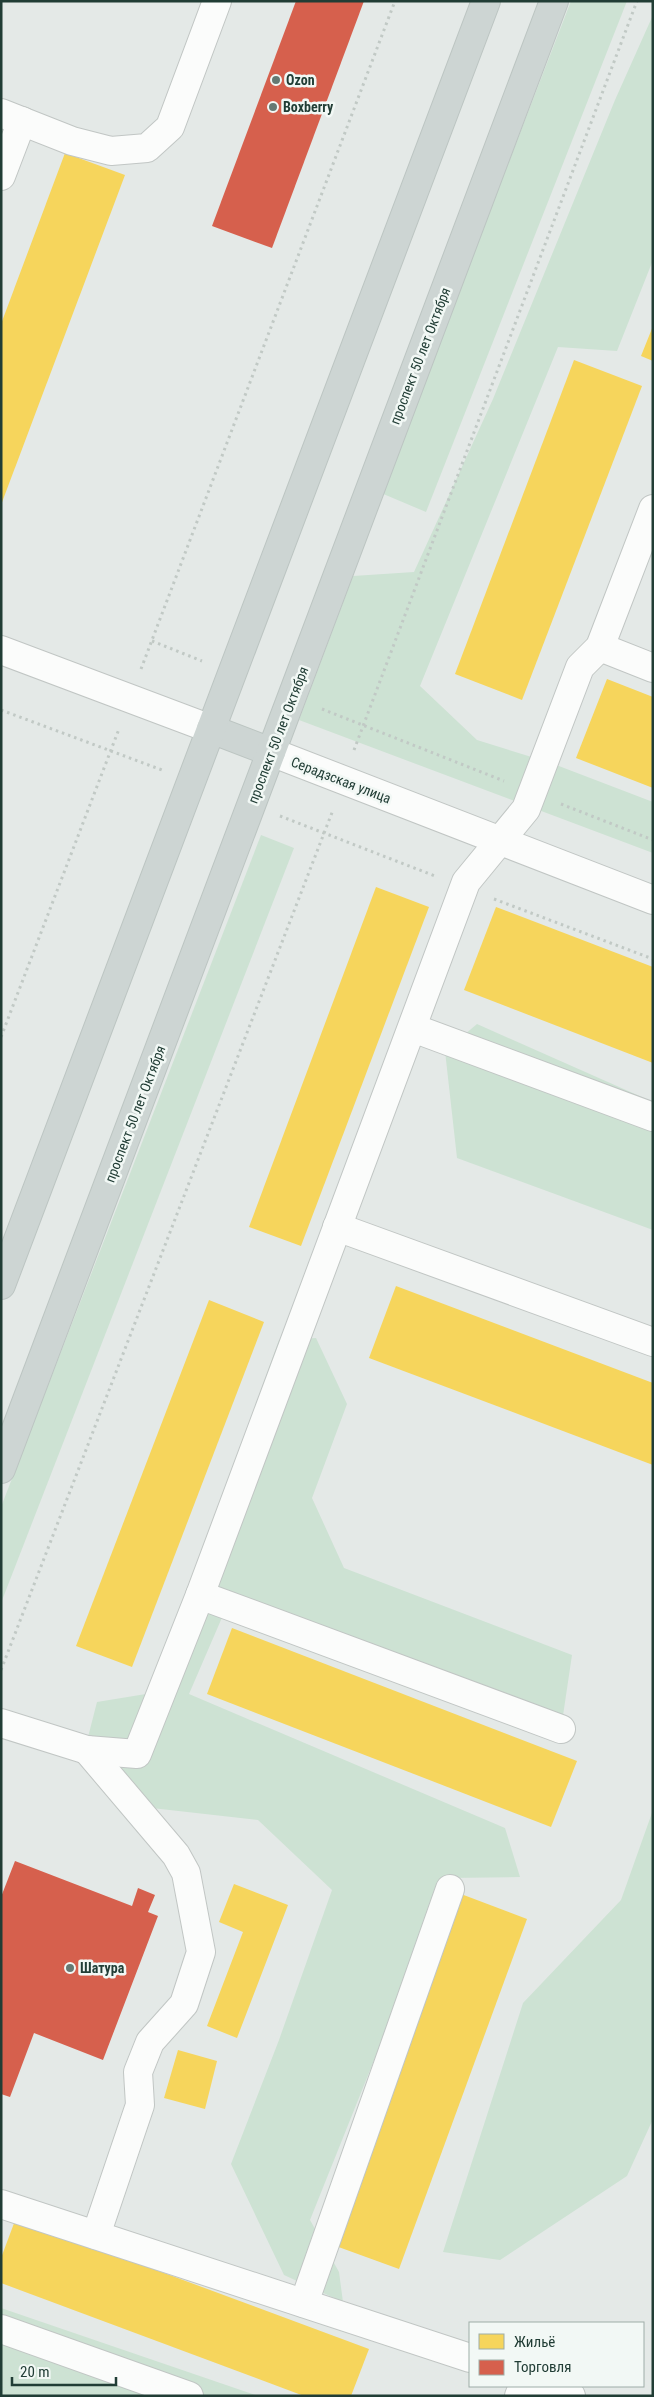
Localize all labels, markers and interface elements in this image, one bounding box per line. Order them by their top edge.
place label: Ozon [286,72,315,88]
marker: Ozon [270,74,282,86]
place label: Boxberry [283,99,334,115]
marker: Boxberry [267,101,279,113]
street label: проспект 50 лет Октября [387,285,453,427]
street label: проспект 50 лет Октября [245,664,311,806]
street label: Серадзская улица [289,754,393,806]
street label: проспект 50 лет Октября [102,1043,168,1185]
place label: Шатура [80,1960,125,1976]
marker: Шатура [64,1962,76,1974]
legend [469,2322,644,2387]
text: Жильё [514,2333,555,2351]
scale bar [12,2354,116,2386]
text: Торговля [514,2358,571,2376]
text: 20 m [20,2363,50,2381]

